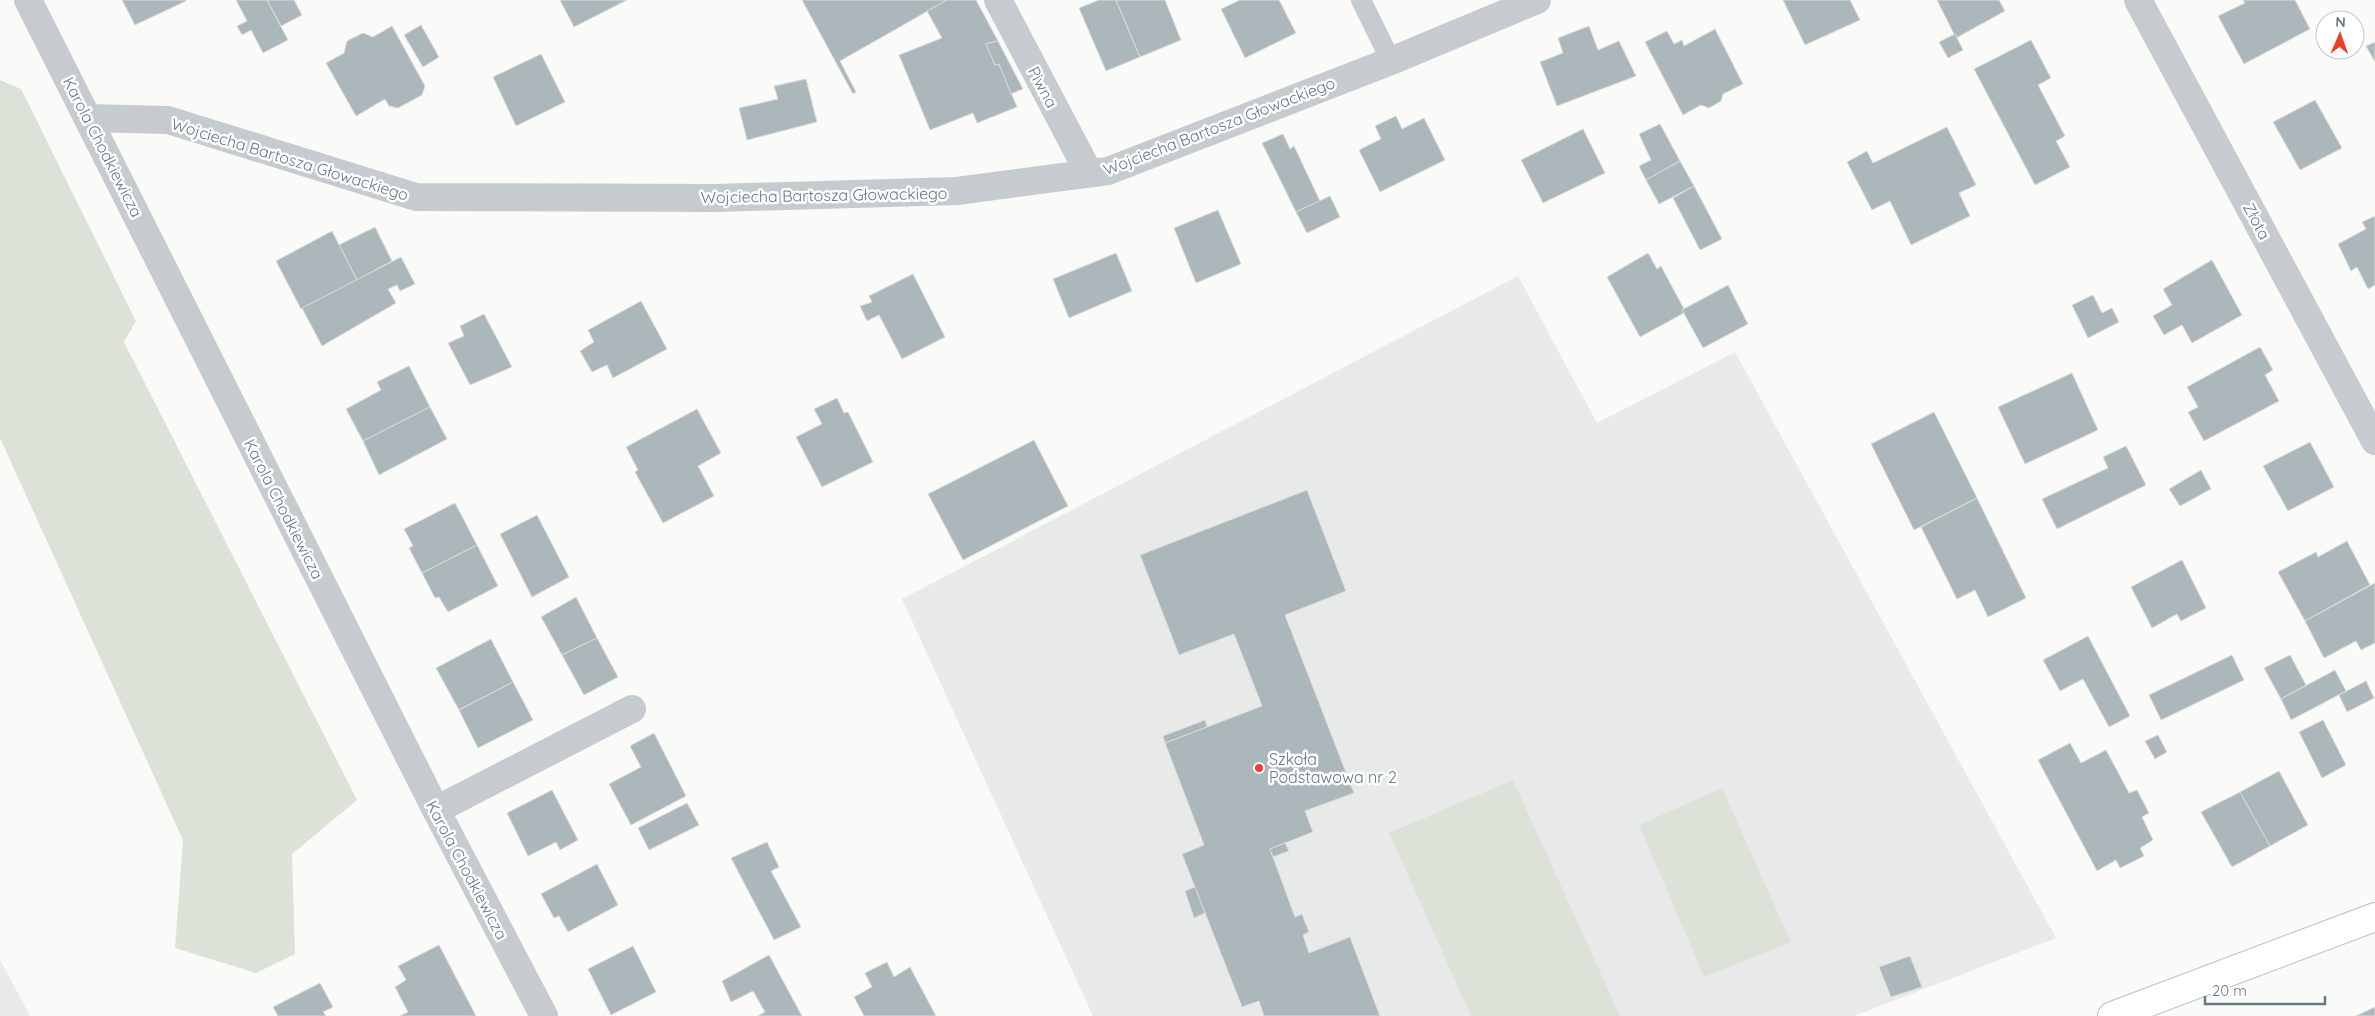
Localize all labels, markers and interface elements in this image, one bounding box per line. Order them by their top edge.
north arrow [2315,10,2365,60]
text: N [2335,13,2346,31]
street label: Piwna [1024,63,1062,111]
street label: Wojciecha Bartosza Głowackiego [1100,72,1338,180]
street label: Karola Chodkiewicza [59,74,147,220]
street label: Wojciecha Bartosza Głowackiego [169,113,411,205]
street label: Wojciecha Bartosza Głowackiego [700,183,948,207]
street label: Złota [2239,199,2275,243]
street label: Karola Chodkiewicza [240,436,328,582]
place label: Szkoła Podstawowa nr 2 [1269,749,1397,787]
marker: Szkoła Podstawowa nr 2 [1253,762,1265,774]
street label: Karola Chodkiewicza [422,797,512,943]
scale bar [2205,974,2325,1006]
text: 20 m [2212,981,2247,1000]

